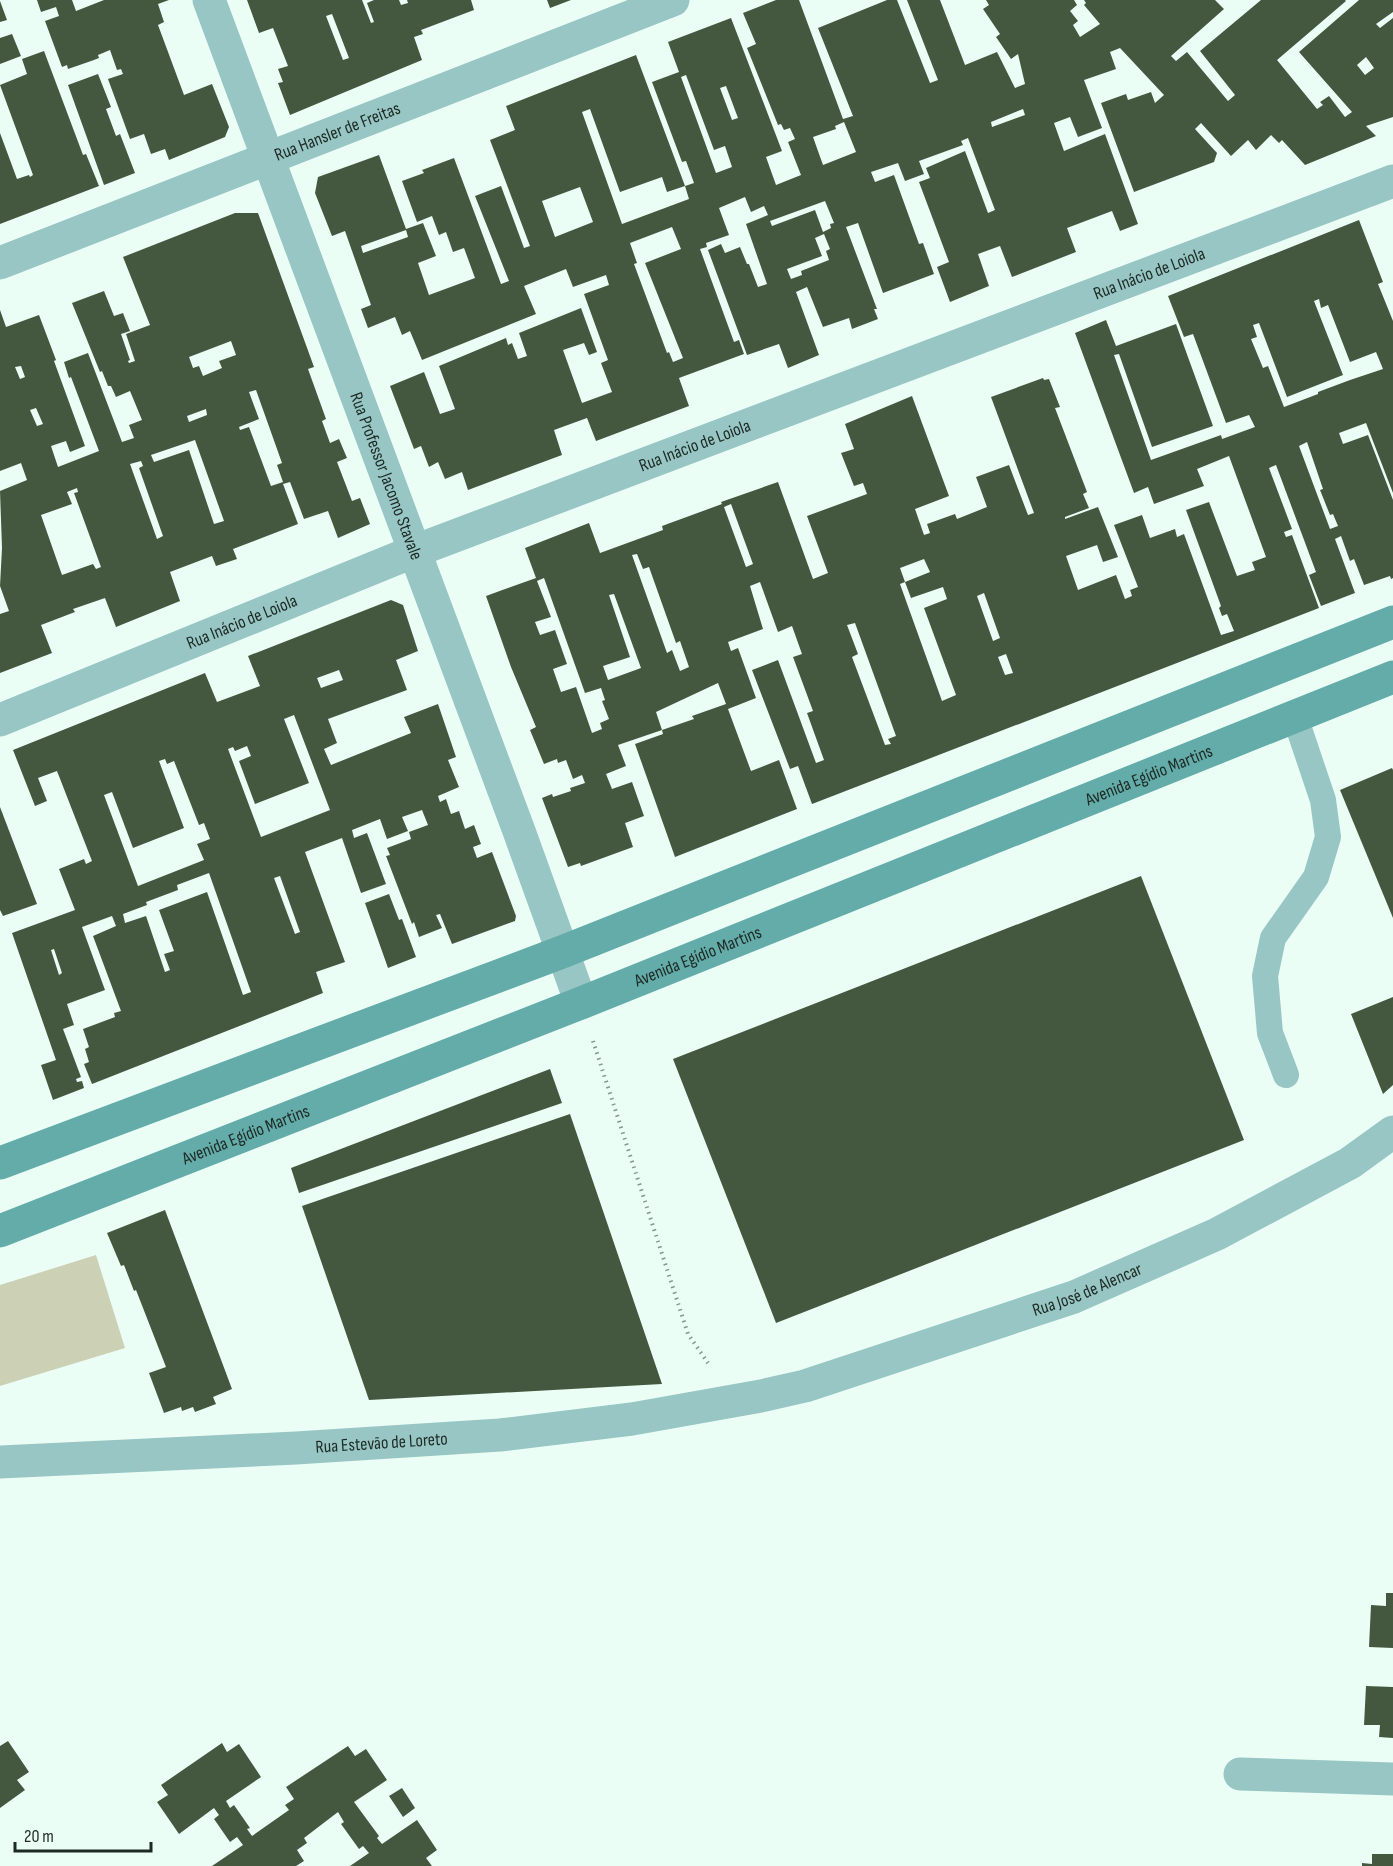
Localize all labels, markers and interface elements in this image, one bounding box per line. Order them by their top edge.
street label: Rua Hansler de Freitas [271,97,403,165]
street label: Rua Inácio de Loiola [1090,243,1208,304]
street label: Rua Professor Jacomo Stavale [346,389,427,563]
street label: Rua Inácio de Loiola [636,415,753,476]
street label: Rua Inácio de Loiola [183,590,300,653]
street label: Avenida Egídio Martins [1081,740,1215,810]
street label: Avenida Egídio Martins [630,921,764,991]
street label: Avenida Egídio Martins [178,1100,313,1169]
street label: Rua José de Alencar [1029,1258,1145,1321]
street label: Rua Estevão de Loreto [315,1428,448,1457]
scale bar [15,1815,152,1853]
text: 20 m [24,1826,54,1847]

